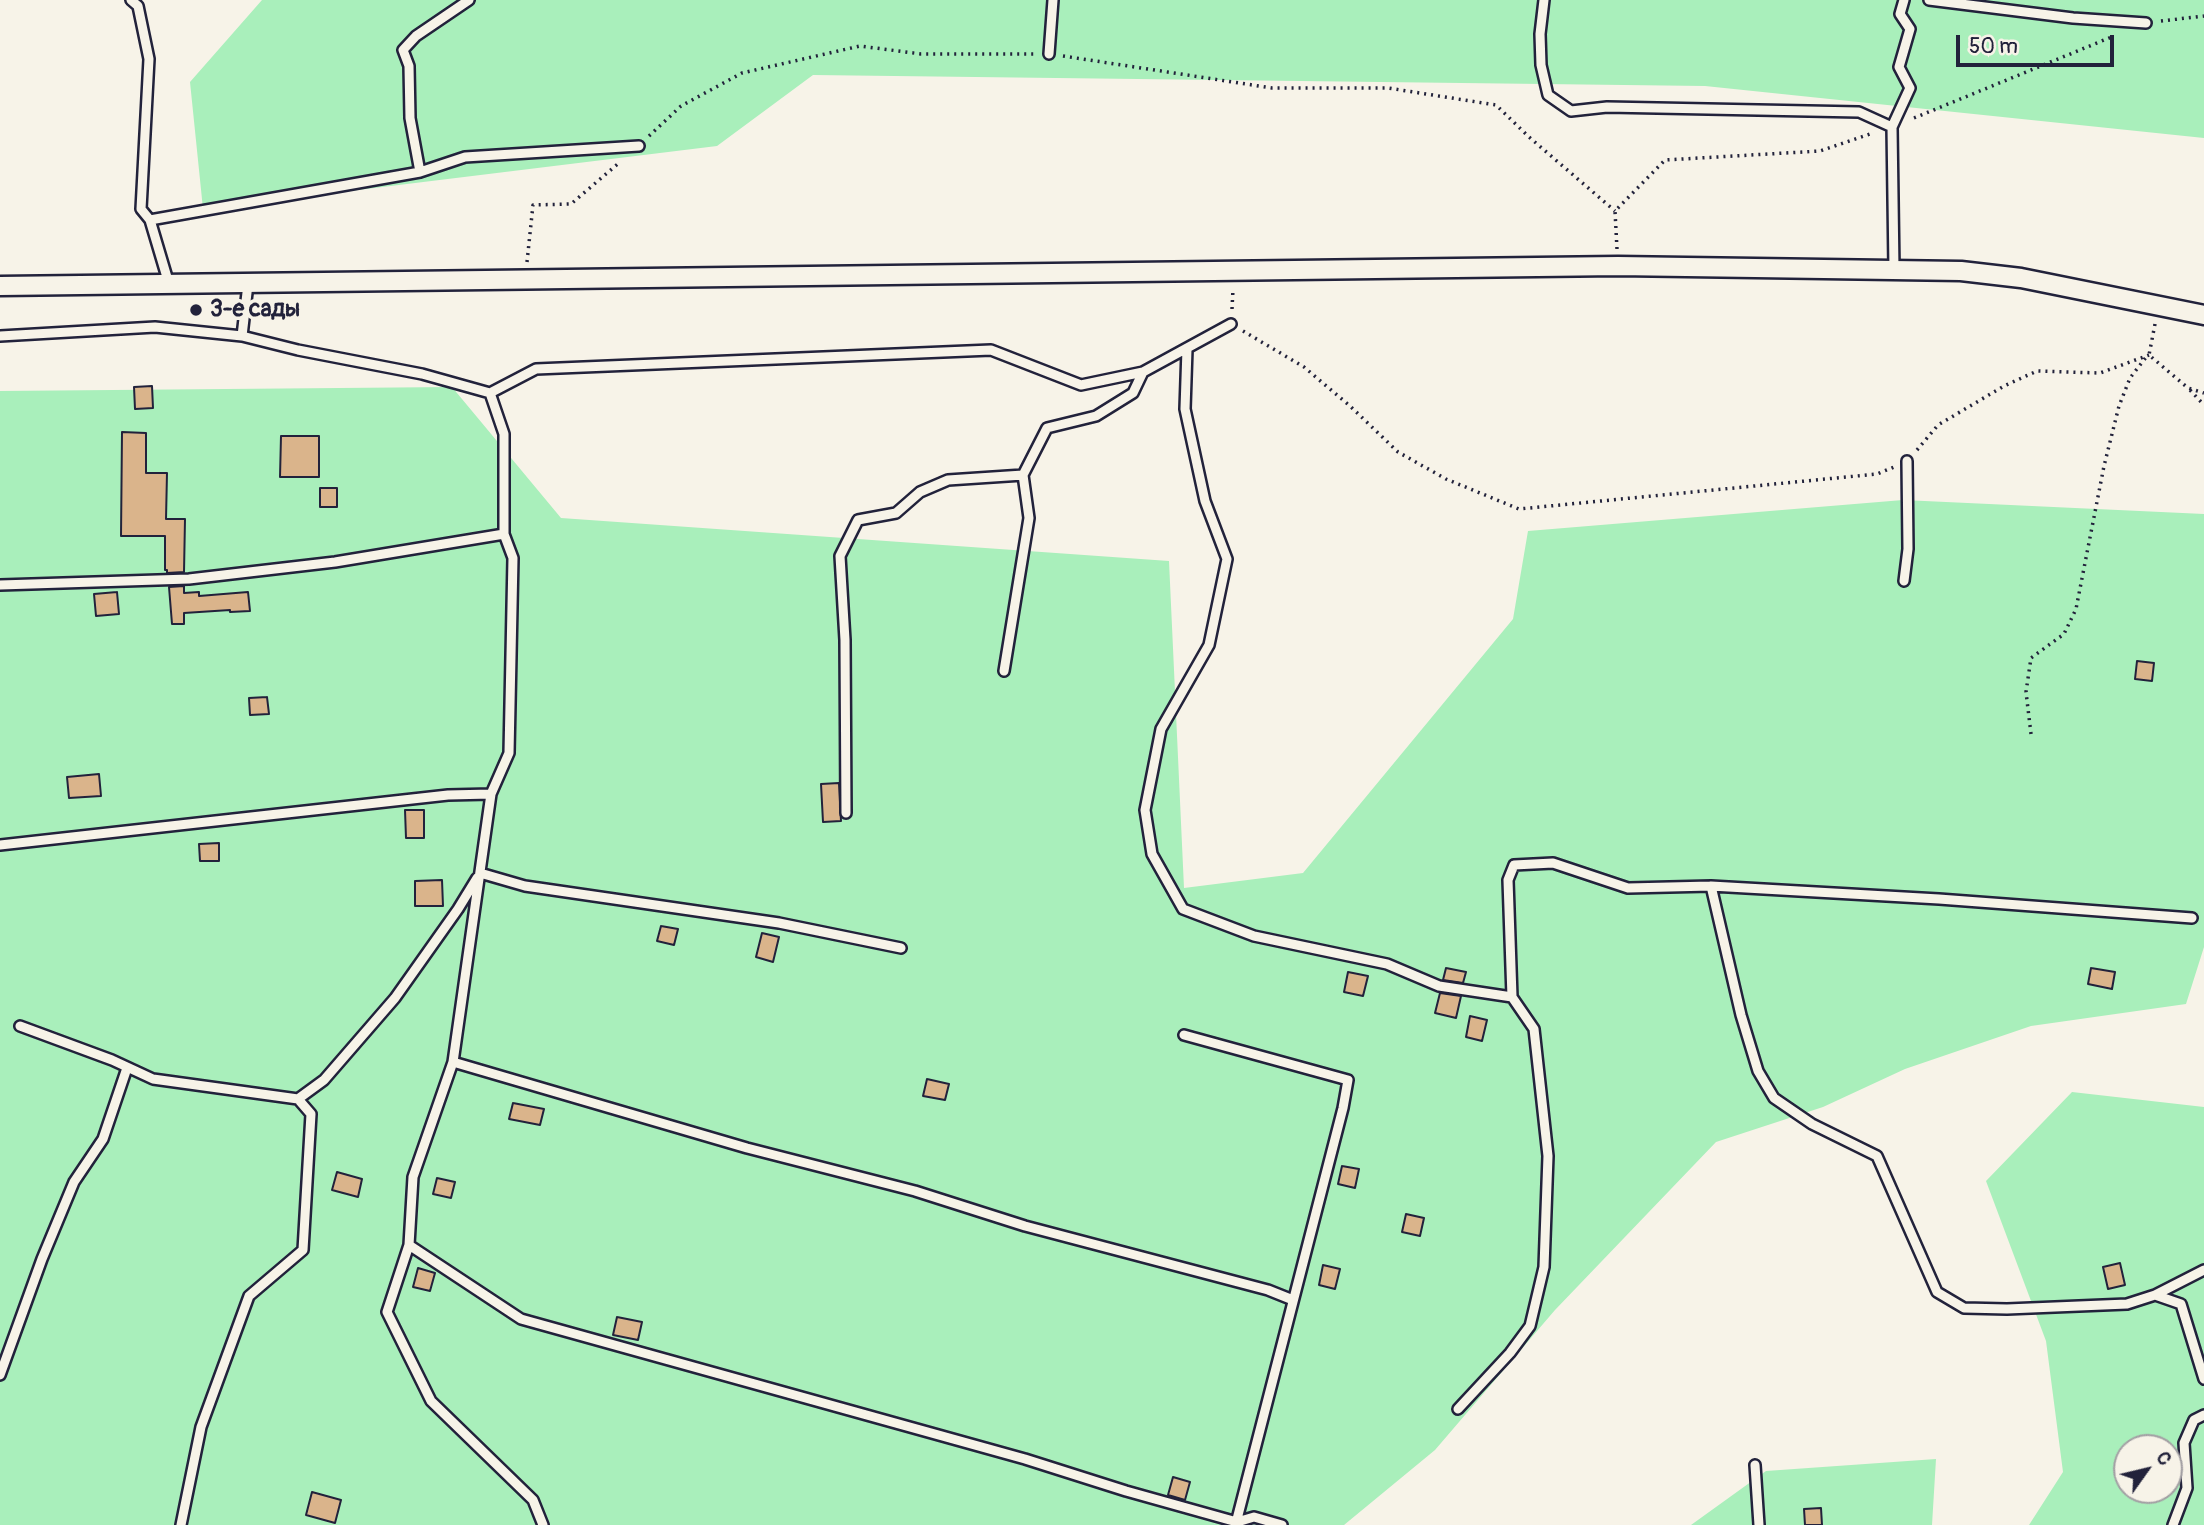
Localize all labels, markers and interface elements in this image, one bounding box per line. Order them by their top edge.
scale bar [1959,21,2116,65]
text: 50 m [1969,33,2018,60]
place label: 3-е сады [210,296,300,324]
marker: 3-е сады [188,302,204,318]
north arrow [2113,1434,2183,1504]
text: С [2151,1447,2177,1470]

